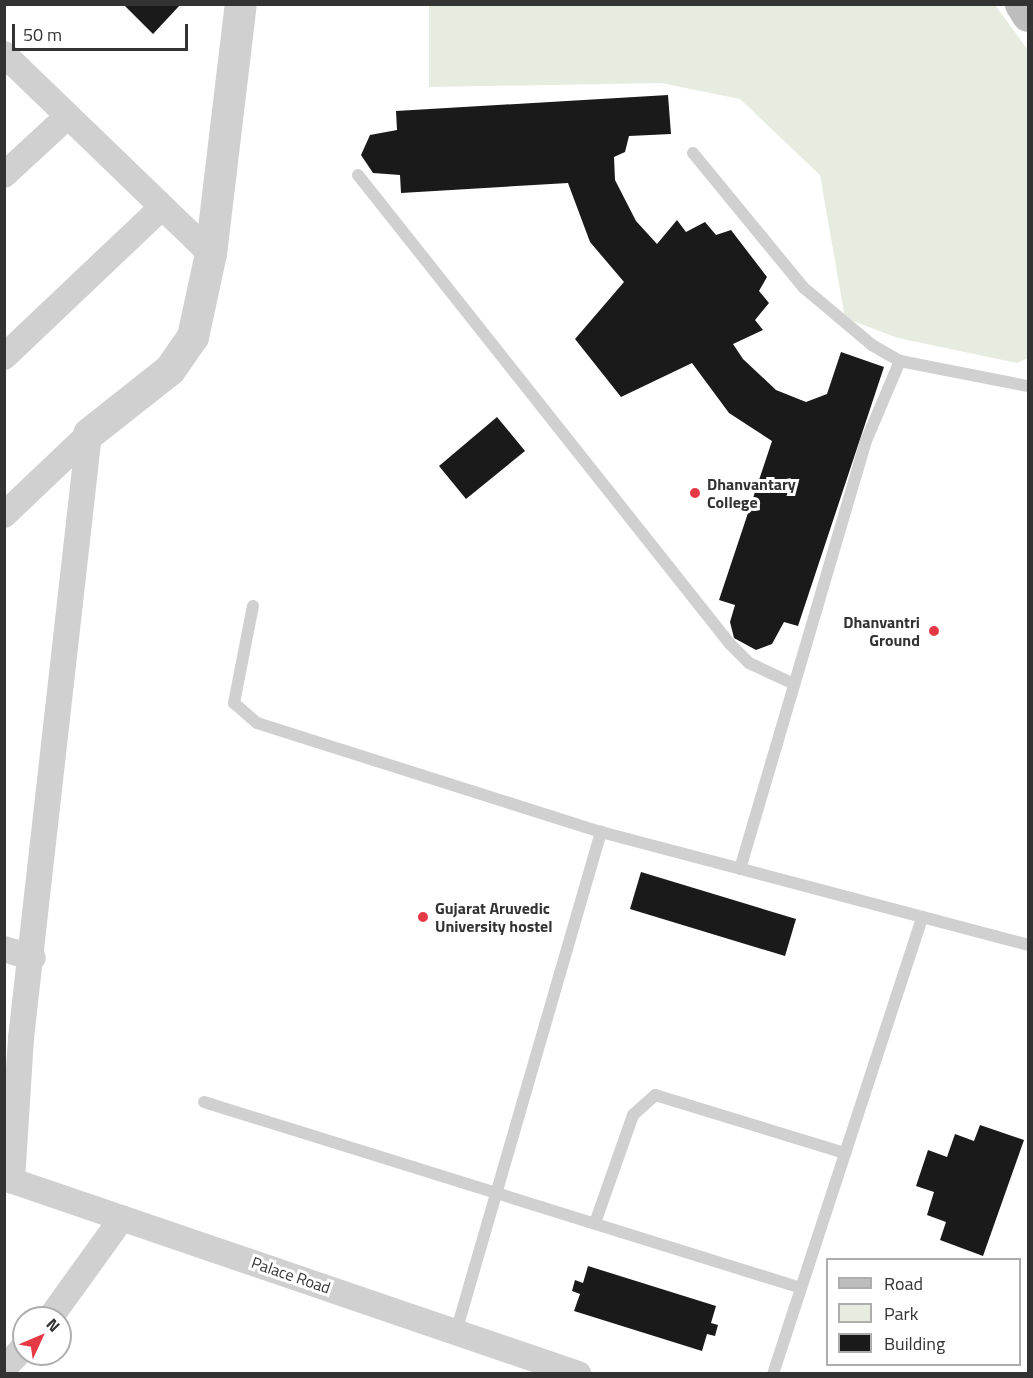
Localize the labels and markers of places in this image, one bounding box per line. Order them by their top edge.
place label: Dhanvantary College [707,474,796,512]
marker: Dhanvantary College [688,486,702,500]
place label: Dhanvantri Ground [843,612,920,650]
marker: Dhanvantri Ground [925,622,943,640]
place label: Gujarat Aruvedic University hostel [435,898,553,936]
marker: Gujarat Aruvedic University hostel [416,910,430,924]

